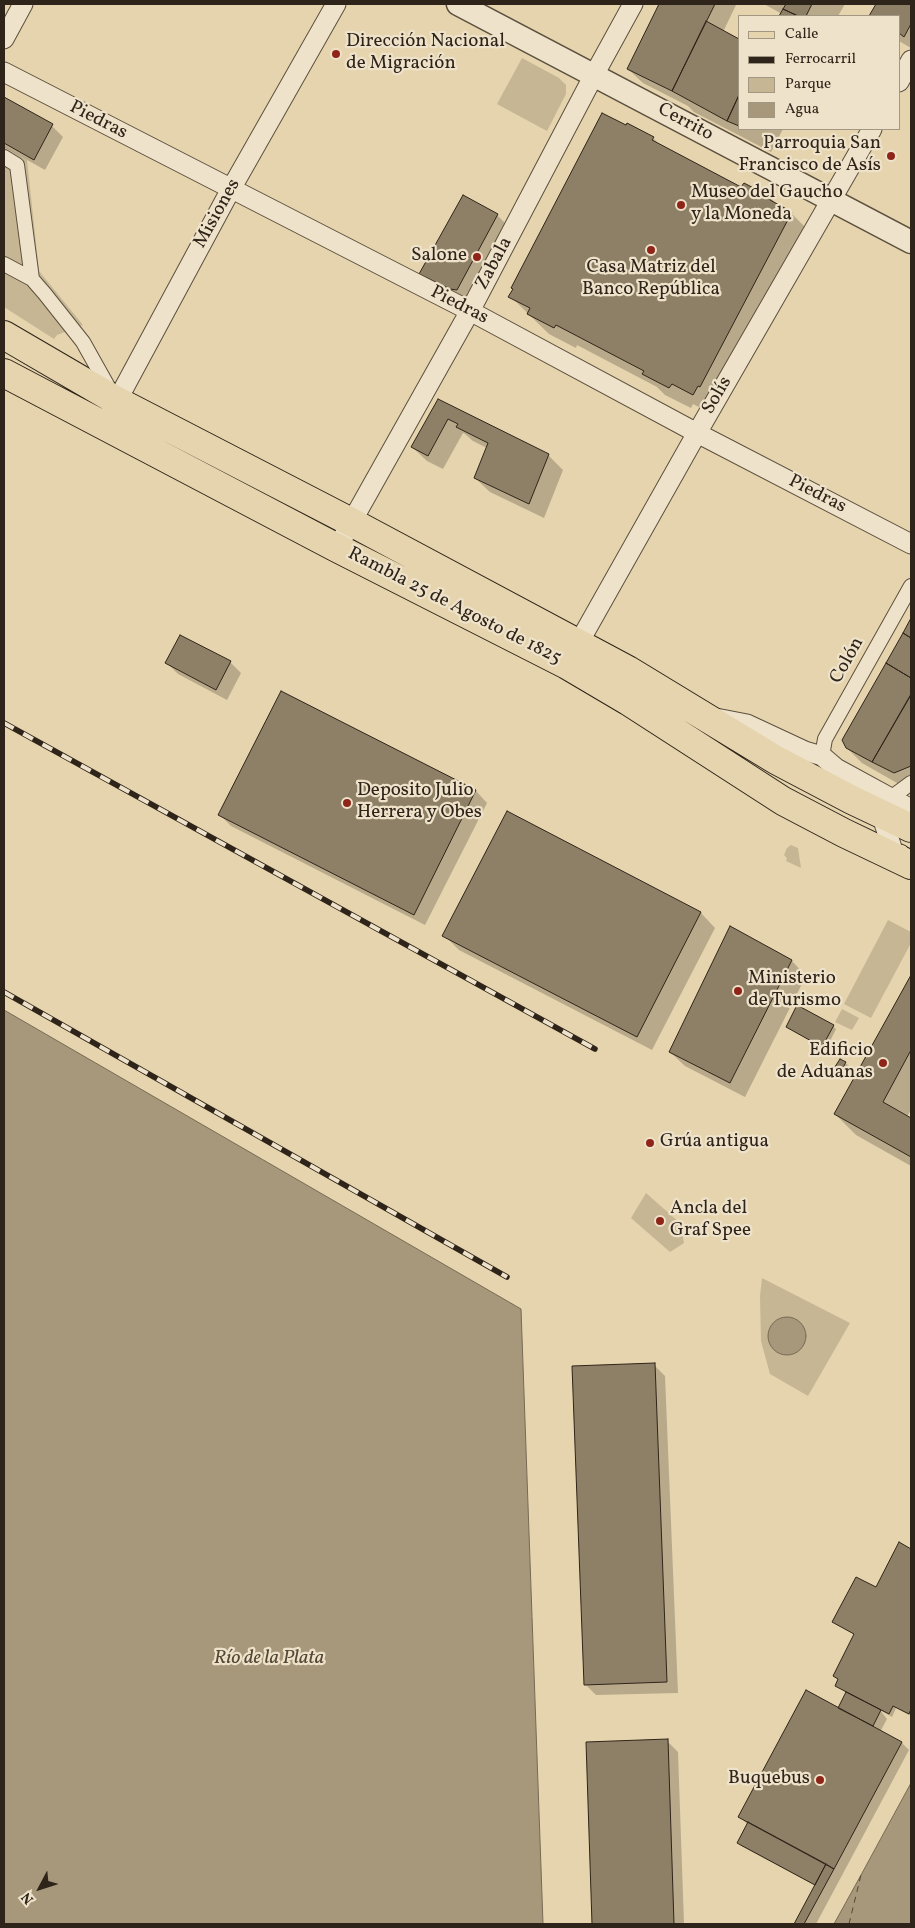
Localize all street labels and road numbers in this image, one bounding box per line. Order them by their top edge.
street label: Piedras [65,97,131,145]
street label: Cerrito [653,99,717,147]
street label: Misiones [190,175,246,253]
street label: Zabala [472,234,518,294]
street label: Piedras [426,282,492,330]
street label: Solís [698,373,738,419]
street label: Piedras [784,471,850,519]
street label: Rambla 25 de Agosto de 1825 [343,543,565,671]
street label: Colón [826,634,870,688]

